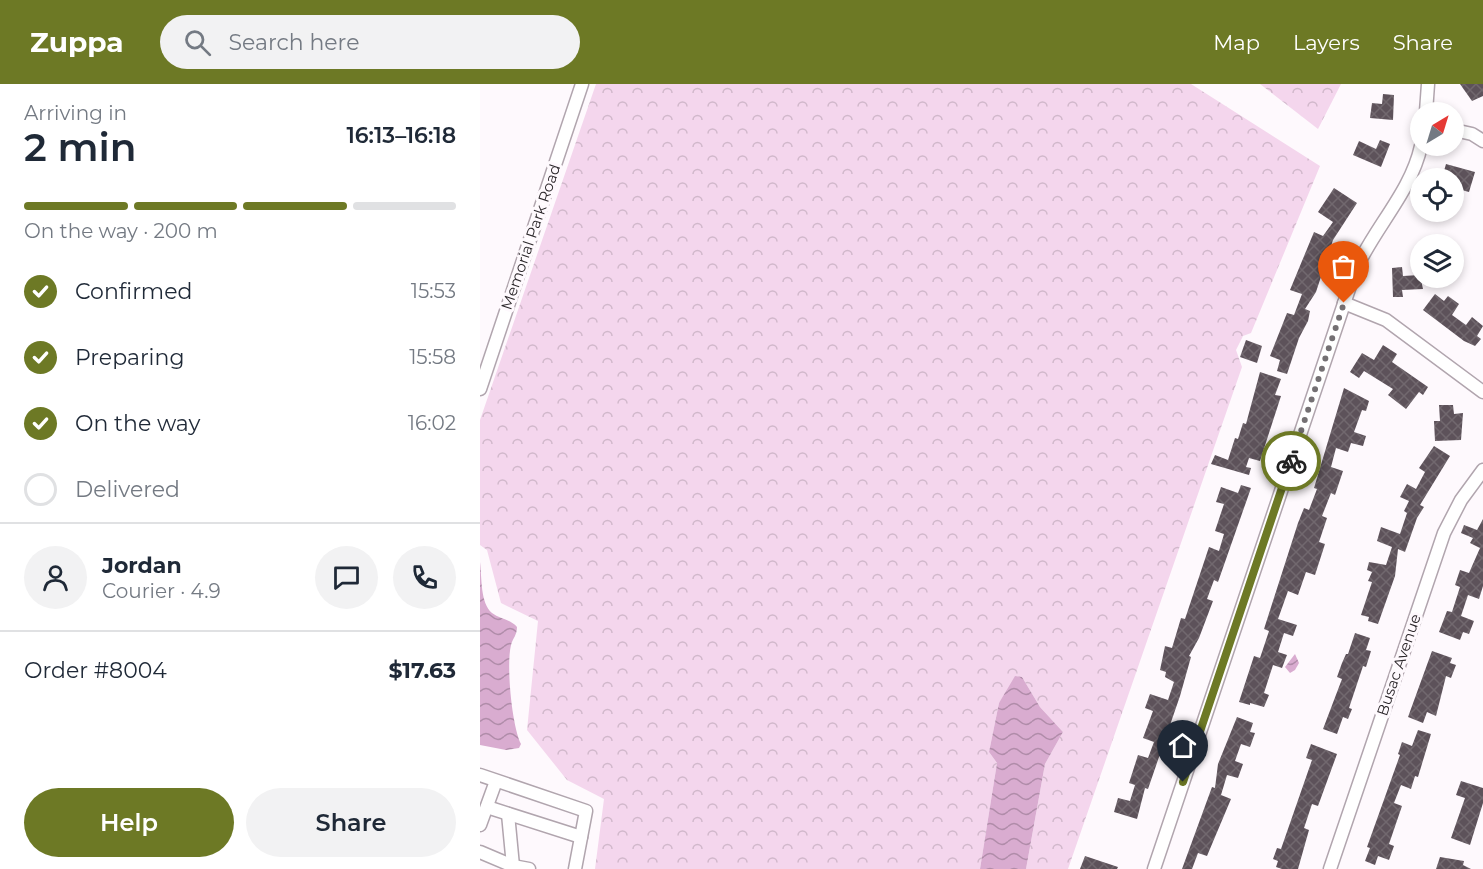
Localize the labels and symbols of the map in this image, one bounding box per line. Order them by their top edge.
north arrow [1410,102,1464,156]
street label: Memorial Park Road [497,161,564,312]
pin [1318,241,1369,303]
courier [1261,431,1321,491]
street label: Busac Avenue [1372,611,1425,718]
pin [1157,720,1208,782]

